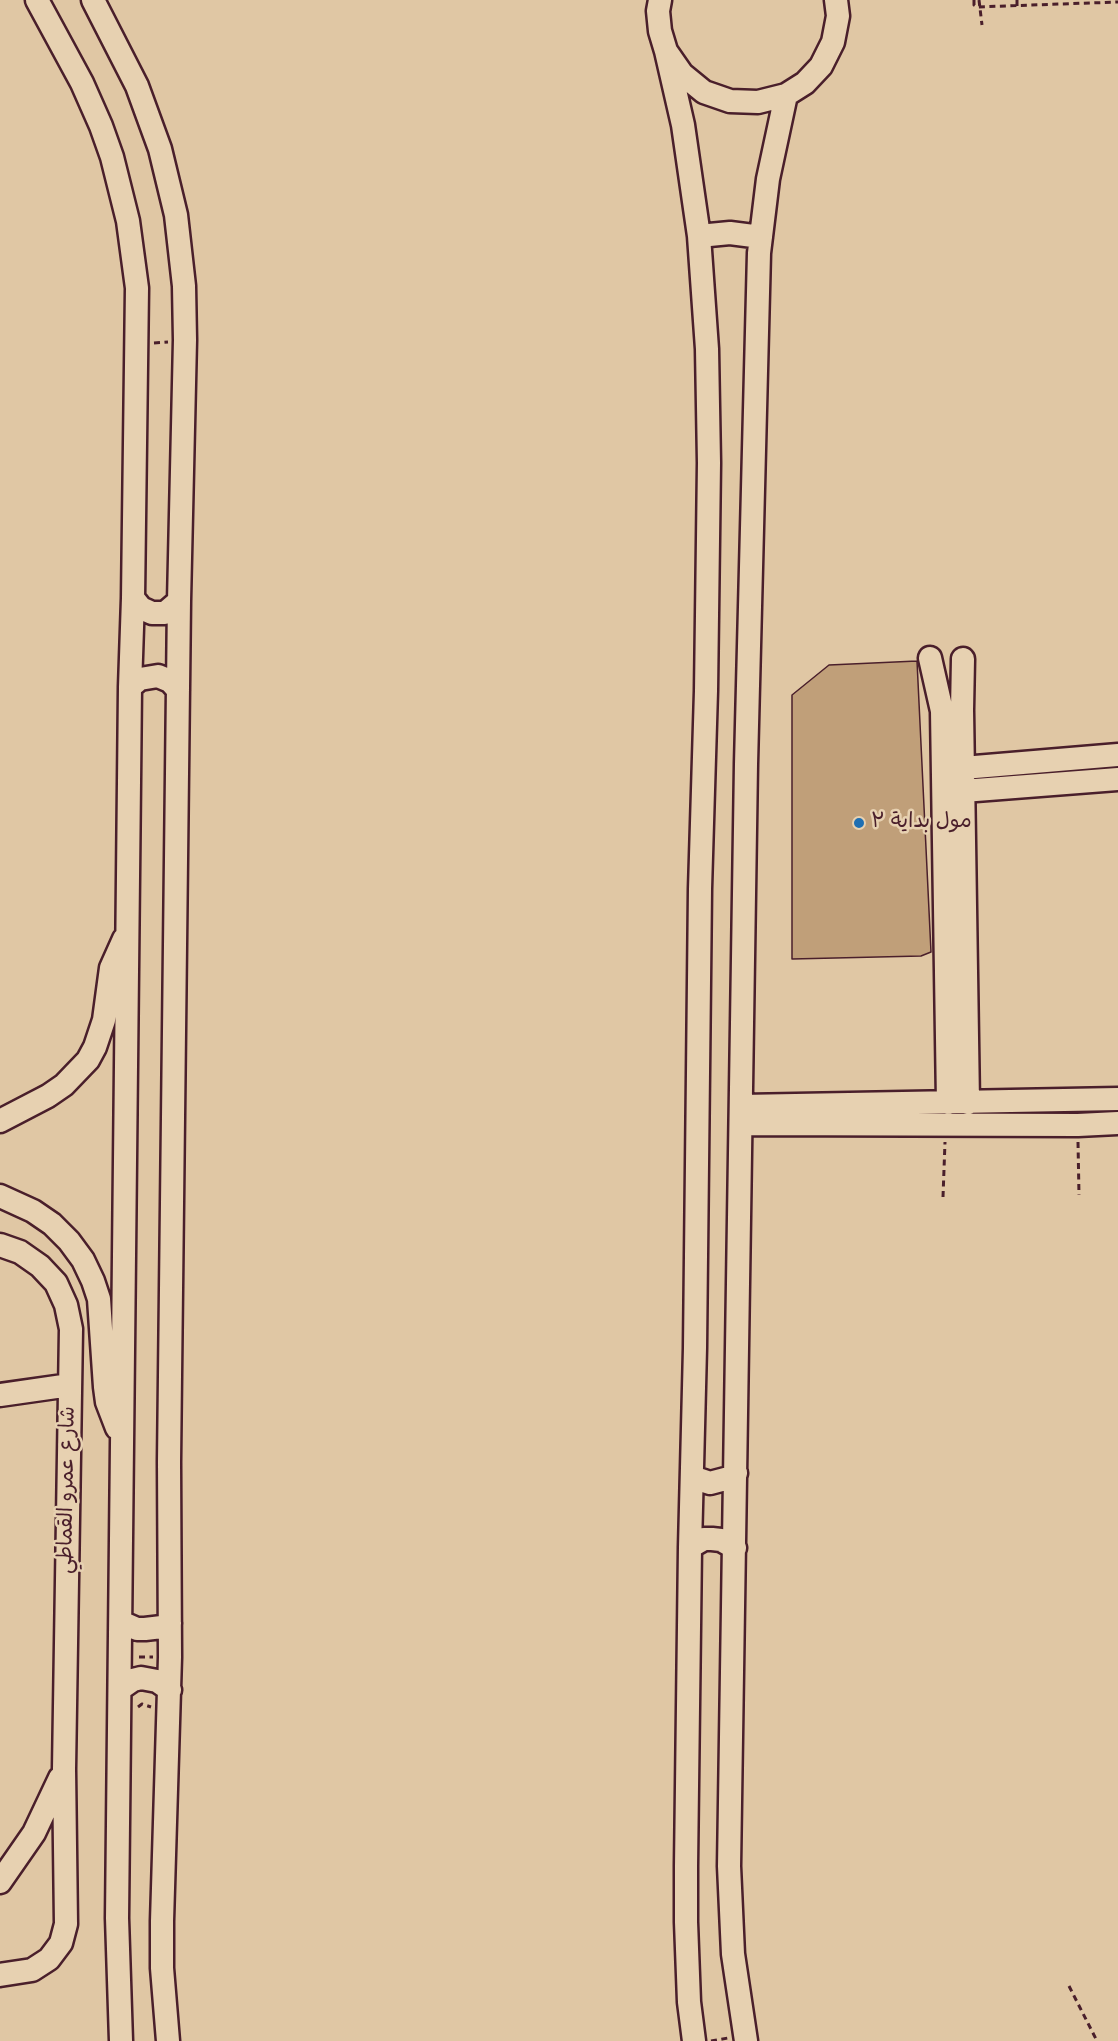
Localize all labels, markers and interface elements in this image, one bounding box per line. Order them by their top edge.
place label: مول بداية ۲ [871,810,972,836]
marker: مول بداية ۲ [852,816,866,830]
street label: شارع عمرو القماطي [54,1406,82,1574]

